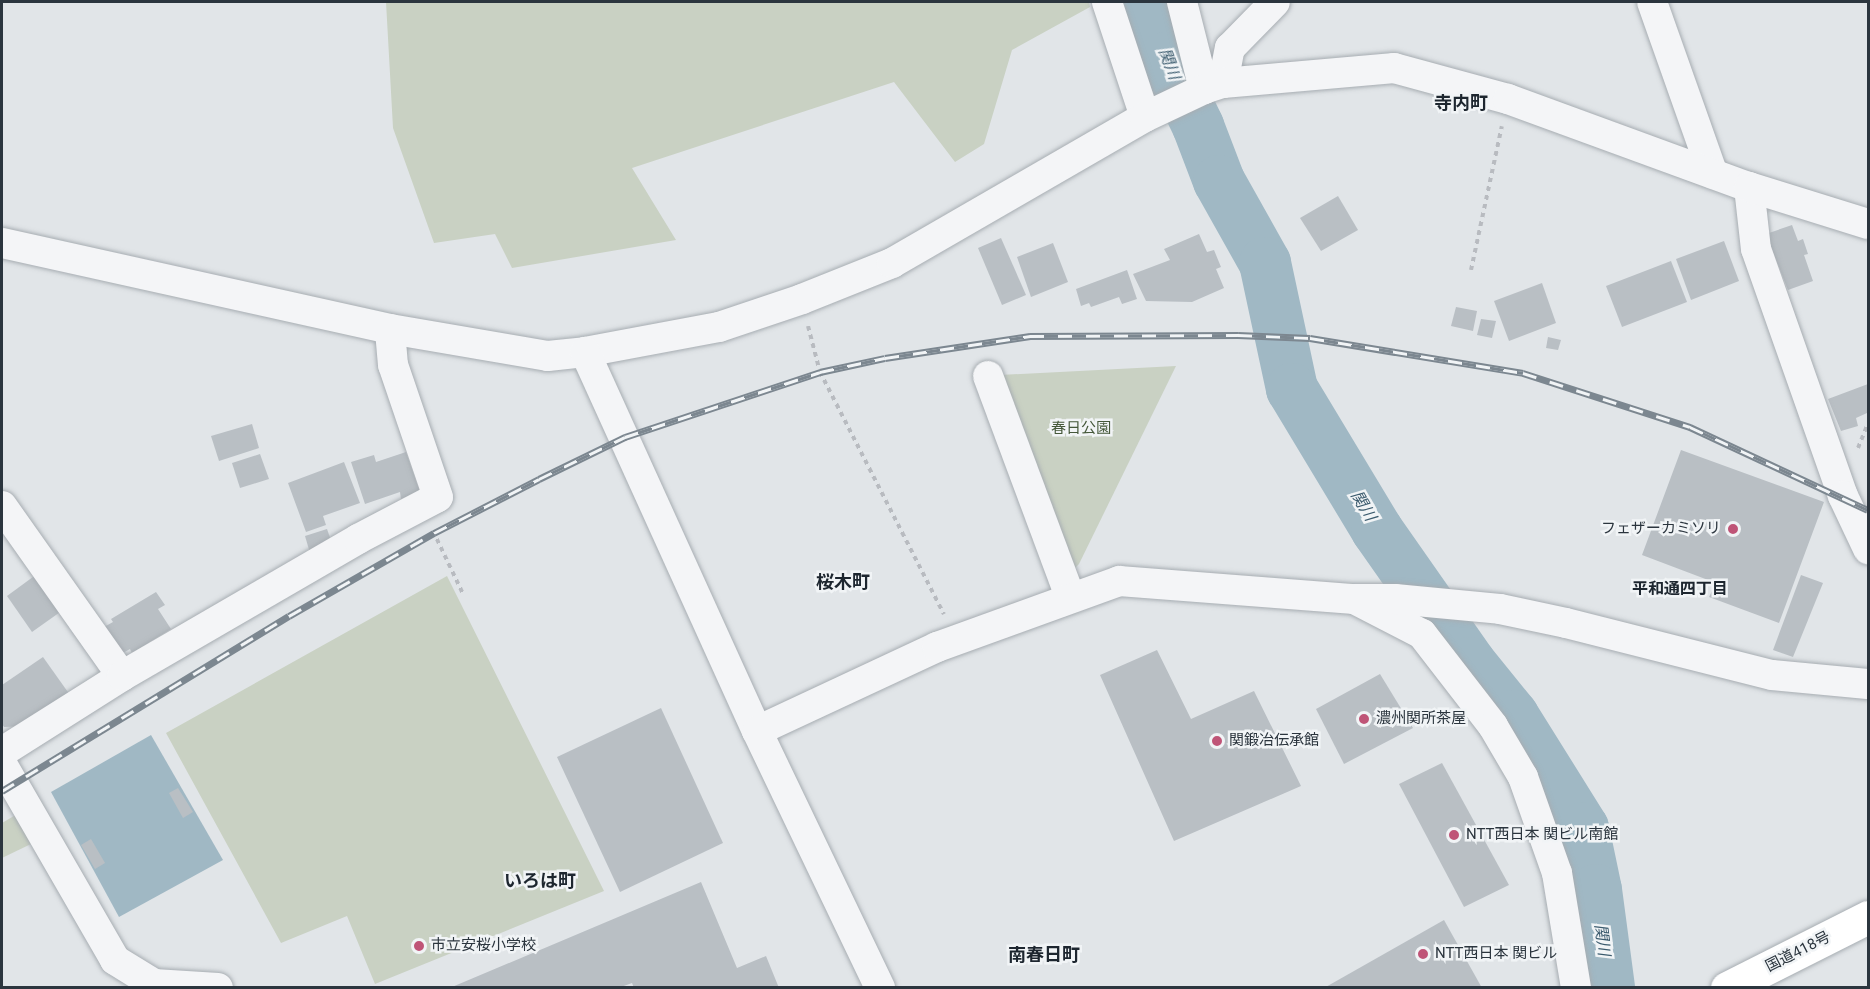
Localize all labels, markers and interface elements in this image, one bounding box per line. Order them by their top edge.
water label: 関川 [1154,46,1184,82]
district label: 寺内町 [1434,92,1488,114]
park label: 春日公園 [1051,420,1111,438]
water label: 関川 [1347,487,1379,525]
place label: フェザーカミソリ [1601,520,1721,538]
marker: フェザーカミソリ [1726,522,1740,536]
district label: 桜木町 [816,571,870,593]
district label: 平和通四丁目 [1632,579,1728,599]
place label: 濃州関所茶屋 [1376,710,1466,728]
marker: 濃州関所茶屋 [1357,712,1371,726]
place label: 関鍛冶伝承館 [1229,732,1319,750]
marker: 関鍛冶伝承館 [1210,734,1224,748]
place label: NTT西日本 関ビル南館 [1466,826,1618,844]
marker: NTT西日本 関ビル南館 [1447,828,1461,842]
district label: いろは町 [504,870,576,892]
water label: 関川 [1591,923,1613,957]
street label: 国道418号 [1763,928,1833,976]
place label: 市立安桜小学校 [431,937,536,955]
marker: 市立安桜小学校 [412,939,426,953]
district label: 南春日町 [1008,944,1080,966]
place label: NTT西日本 関ビル [1435,945,1557,963]
marker: NTT西日本 関ビル [1416,947,1430,961]

